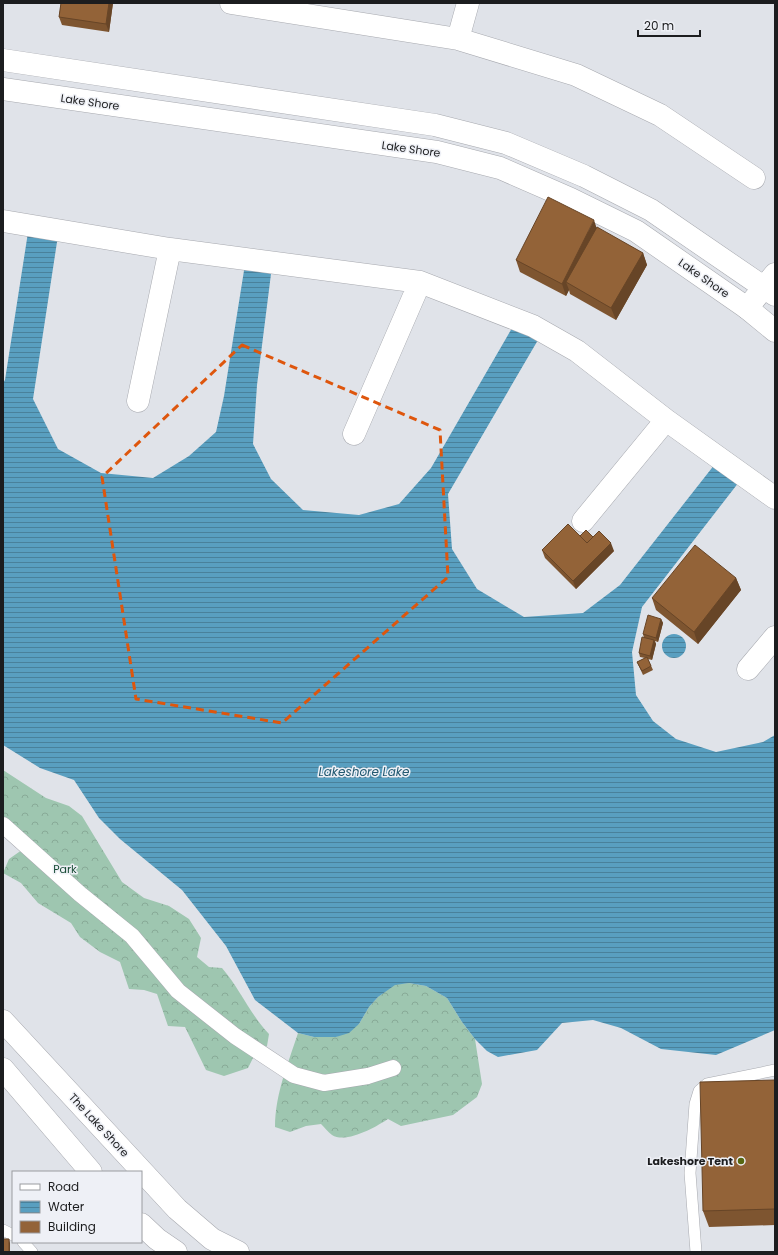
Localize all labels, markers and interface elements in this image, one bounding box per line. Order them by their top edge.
scale bar [638,12,700,38]
text: 20 m [644,17,674,34]
street label: Lake Shore [60,90,121,114]
street label: Lake Shore [381,137,442,161]
street label: Lake Shore [675,255,733,302]
water label: Lakeshore Lake [319,763,410,780]
park label: Park [53,861,77,877]
street label: The Lake Shore [65,1090,133,1161]
place label: Lakeshore Tent [647,1153,734,1169]
marker: Lakeshore Tent [736,1156,746,1166]
legend [12,1171,142,1243]
text: Road [48,1178,79,1195]
text: Water [48,1198,85,1215]
text: Building [48,1218,96,1235]

